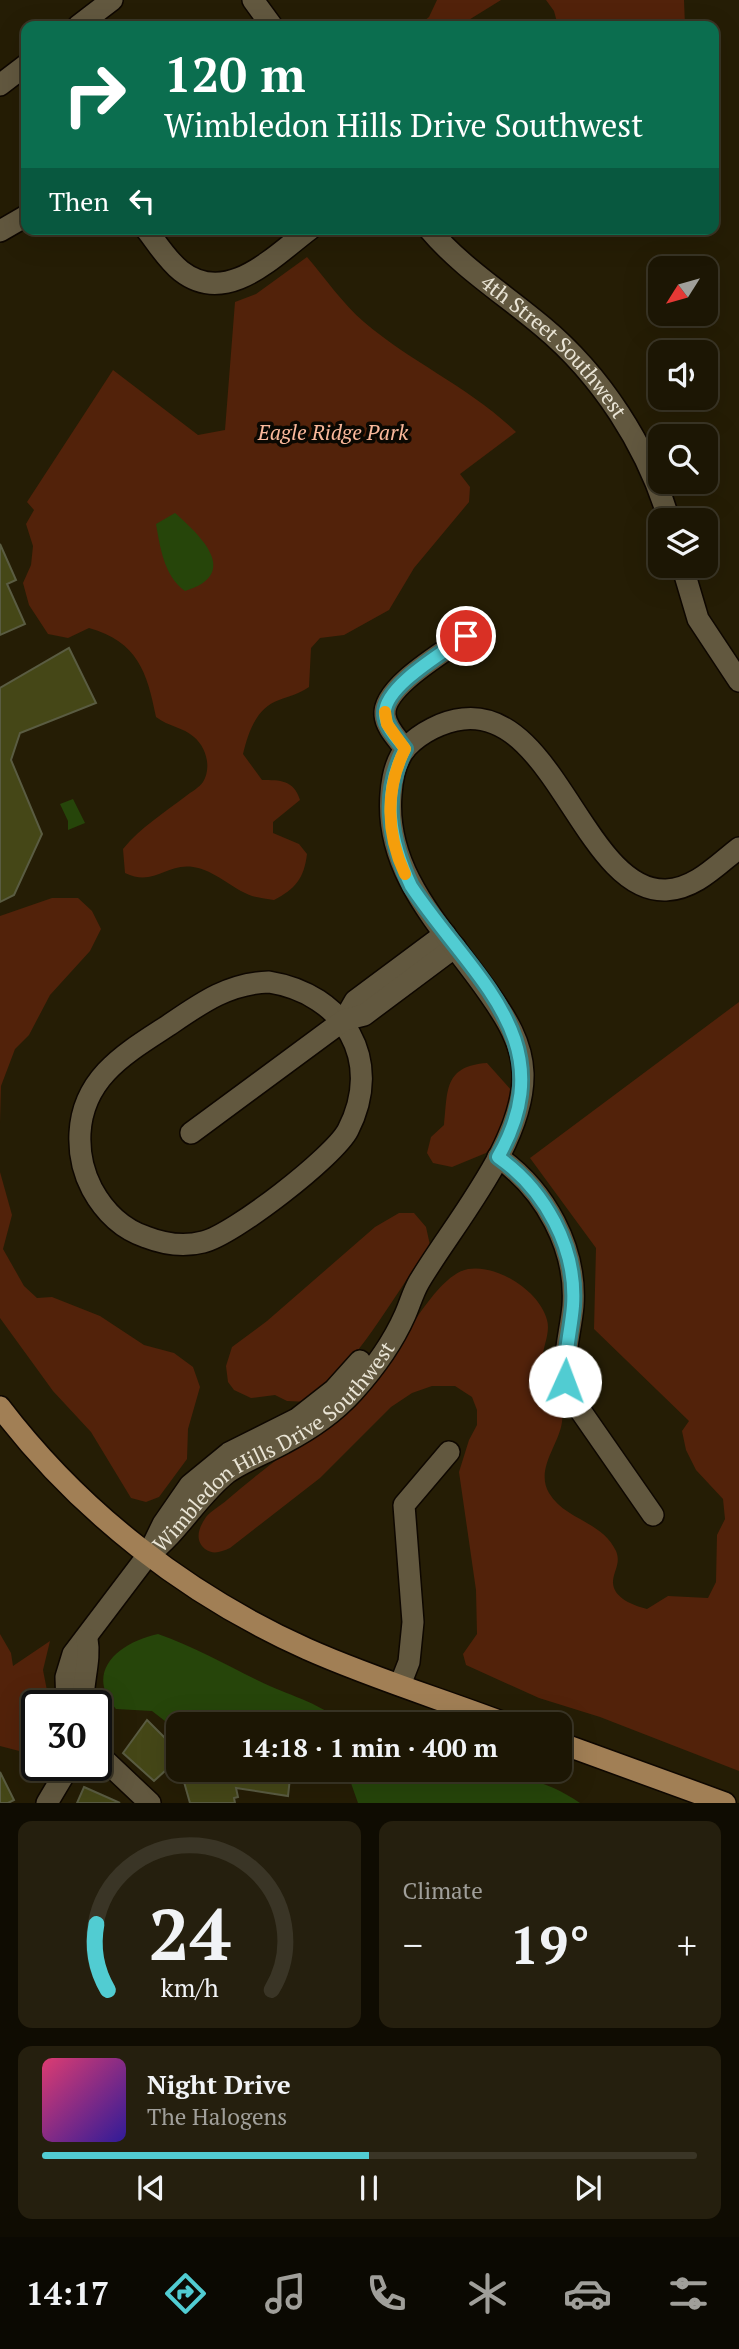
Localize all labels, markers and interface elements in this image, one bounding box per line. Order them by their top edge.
text: 120 m [164,41,306,106]
icon: right [49,49,140,140]
text: Wimbledon Hills Drive Southwest [164,104,643,146]
icon: left [123,182,161,220]
text: Then [49,184,109,218]
north arrow [648,256,718,326]
map controls [648,256,718,578]
street label: 4th Street Southwest [475,268,634,424]
button: sound [648,340,718,410]
park label: Eagle Ridge Park [257,418,409,446]
button: search [648,424,718,494]
button: layers [648,508,718,578]
pin [436,606,496,666]
icon: arrive [447,617,485,655]
street label: Wimbledon Hills Drive Southwest [146,1336,401,1558]
position arrow [528,1344,602,1418]
speed limit sign: 30 [21,1690,112,1781]
text: 14:18 · 1 min · 400 m [240,1730,498,1764]
text: Climate [403,1875,483,1906]
text: 24 [148,1885,230,1982]
text: 19° [510,1910,590,1979]
text: − [403,1920,423,1970]
text: + [677,1920,697,1970]
text: km/h [160,1971,218,2004]
text: Night Drive [147,2067,291,2101]
text: The Halogens [147,2101,287,2132]
icon: previous [132,2169,170,2207]
icon: pause [350,2169,388,2207]
icon: next [569,2169,607,2207]
icon: directions [161,2269,210,2318]
icon: music [261,2269,310,2318]
icon: phone [362,2269,411,2318]
icon: climate [463,2269,512,2318]
icon: car [563,2269,612,2318]
icon: filters [664,2269,713,2318]
text: 14:17 [26,2272,109,2314]

